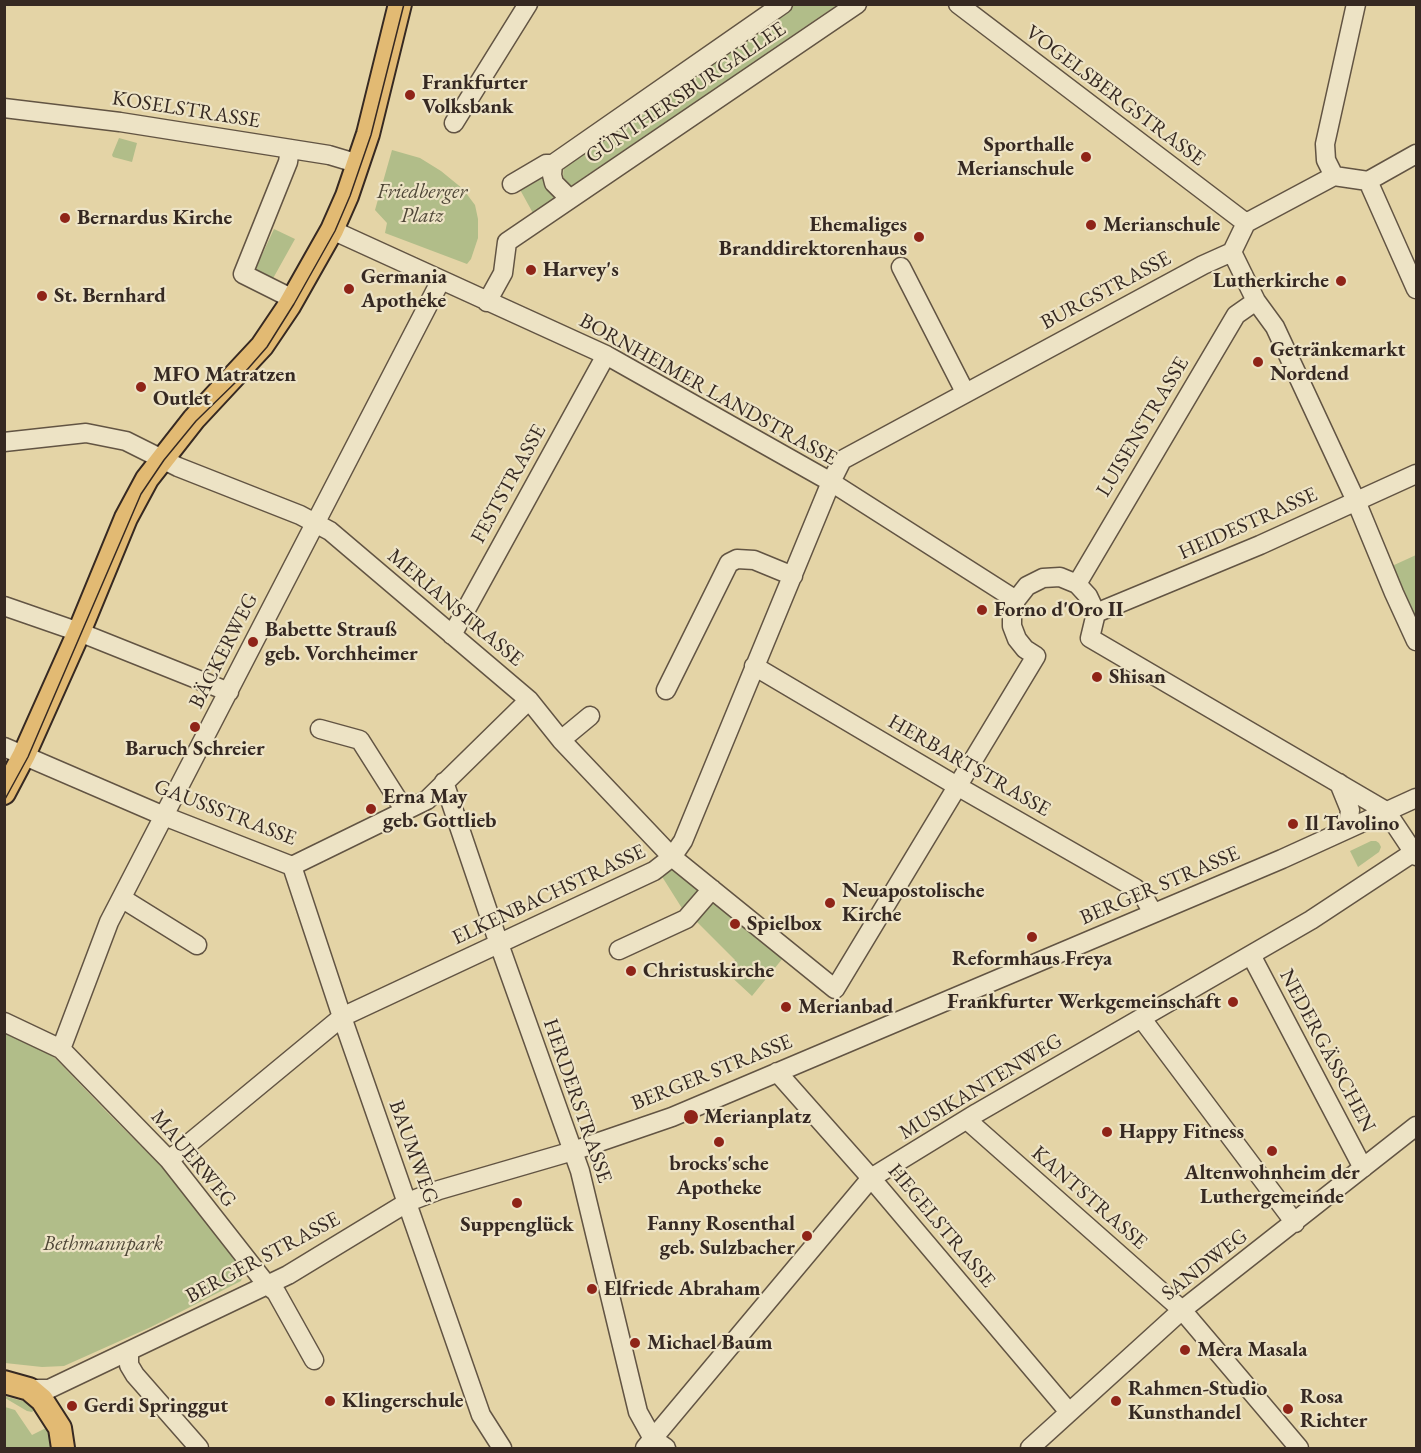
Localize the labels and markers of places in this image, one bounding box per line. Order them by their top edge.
place label: Frankfurter Volksbank [422,70,528,120]
marker: Frankfurter Volksbank [403,88,417,102]
place label: Sporthalle Merianschule [957,132,1074,182]
marker: Sporthalle Merianschule [1079,150,1093,164]
place label: Bernardus Kirche [77,205,232,231]
marker: Bernardus Kirche [58,211,72,225]
place label: Ehemaliges Branddirektorenhaus [719,212,907,262]
place label: Merianschule [1103,212,1220,238]
marker: Merianschule [1084,218,1098,232]
marker: Ehemaliges Branddirektorenhaus [912,230,926,244]
place label: Harvey's [543,257,619,283]
marker: Harvey's [524,263,538,277]
place label: Germania Apotheke [361,264,447,314]
place label: Lutherkirche [1213,268,1329,294]
marker: Lutherkirche [1334,274,1348,288]
marker: Germania Apotheke [342,282,356,296]
place label: St. Bernhard [54,283,166,309]
marker: St. Bernhard [35,289,49,303]
place label: Getränkemarkt Nordend [1270,337,1405,387]
marker: Getränkemarkt Nordend [1251,355,1265,369]
place label: MFO Matratzen Outlet [153,362,296,412]
marker: MFO Matratzen Outlet [134,380,148,394]
place label: Forno d'Oro II [994,597,1123,623]
marker: Forno d'Oro II [975,603,989,617]
place label: Babette Strauß geb. Vorchheimer [265,617,418,667]
marker: Babette Strauß geb. Vorchheimer [246,635,260,649]
place label: Shisan [1109,664,1166,690]
marker: Shisan [1090,670,1104,684]
marker: Baruch Schreier [188,720,202,734]
place label: Baruch Schreier [125,736,265,762]
place label: Erna May geb. Gottlieb [383,784,496,834]
marker: Erna May geb. Gottlieb [364,802,378,816]
place label: Il Tavolino [1305,811,1399,837]
marker: Il Tavolino [1286,817,1300,831]
place label: Neuapostolische Kirche [842,878,985,928]
marker: Neuapostolische Kirche [823,896,837,910]
place label: Spielbox [747,911,822,937]
marker: Spielbox [728,917,742,931]
marker: Reformhaus Freya [1025,930,1039,944]
place label: Reformhaus Freya [952,946,1112,972]
place label: Christuskirche [643,958,774,984]
marker: Christuskirche [624,964,638,978]
place label: Frankfurter Werkgemeinschaft [947,989,1221,1015]
place label: Merianbad [798,994,893,1020]
marker: Frankfurter Werkgemeinschaft [1226,995,1240,1009]
marker: Merianbad [779,1000,793,1014]
place label: Merianplatz [704,1104,811,1130]
marker: Merianplatz [682,1108,700,1126]
place label: Happy Fitness [1119,1119,1244,1145]
marker: Happy Fitness [1100,1125,1114,1139]
marker: brocks'sche Apotheke [712,1135,726,1149]
marker: Altenwohnheim der Luthergemeinde [1265,1144,1279,1158]
place label: brocks'sche Apotheke [669,1151,769,1201]
place label: Altenwohnheim der Luthergemeinde [1184,1160,1360,1210]
marker: Suppenglück [510,1196,524,1210]
place label: Fanny Rosenthal geb. Sulzbacher [647,1211,795,1261]
place label: Suppenglück [460,1212,574,1238]
marker: Fanny Rosenthal geb. Sulzbacher [800,1229,814,1243]
place label: Elfriede Abraham [604,1276,761,1302]
marker: Elfriede Abraham [585,1282,599,1296]
place label: Michael Baum [647,1330,772,1356]
marker: Michael Baum [628,1336,642,1350]
place label: Mera Masala [1197,1337,1307,1363]
marker: Mera Masala [1178,1343,1192,1357]
place label: Rahmen-Studio Kunsthandel [1128,1376,1267,1426]
place label: Rosa Richter [1300,1384,1367,1434]
place label: Klingerschule [342,1388,464,1414]
place label: Gerdi Springgut [84,1393,228,1419]
marker: Klingerschule [323,1394,337,1408]
marker: Rahmen-Studio Kunsthandel [1109,1394,1123,1408]
marker: Gerdi Springgut [65,1399,79,1413]
marker: Rosa Richter [1281,1402,1295,1416]

